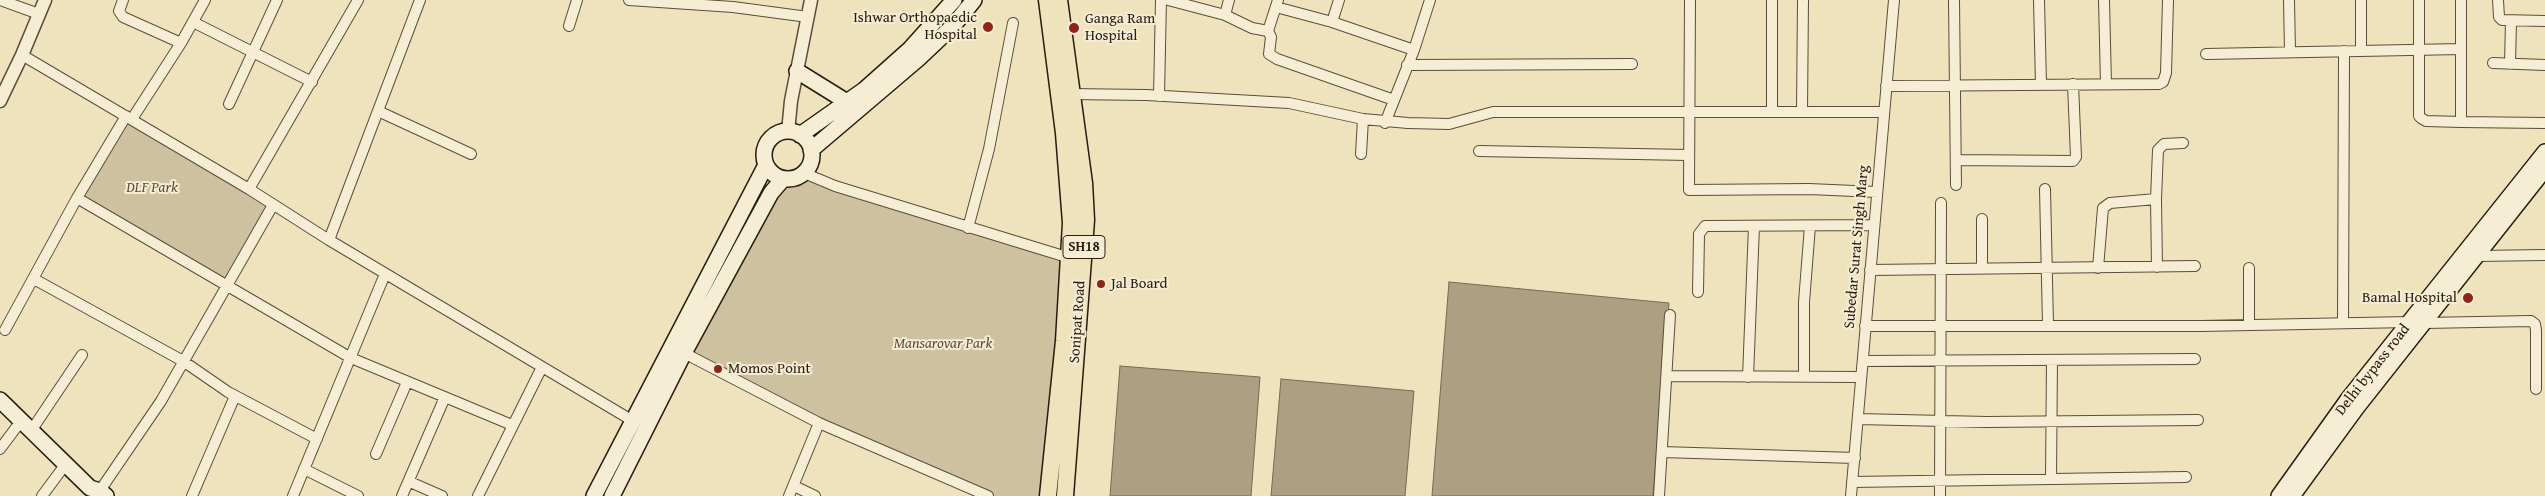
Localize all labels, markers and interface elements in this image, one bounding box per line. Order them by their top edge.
place label: Ishwar Orthopaedic Hospital [853,9,977,44]
place label: Ganga Ram Hospital [1085,10,1155,45]
marker: Ishwar Orthopaedic Hospital [981,20,995,34]
marker: Ganga Ram Hospital [1067,21,1081,35]
street label: Subedar Surat Singh Marg [1841,164,1873,330]
park label: DLF Park [126,179,178,197]
road number: SH18 [1063,236,1105,258]
place label: Jal Board [1111,275,1168,293]
marker: Jal Board [1095,278,1107,290]
street label: Sonipat Road [1066,280,1090,364]
place label: Bamal Hospital [2362,289,2457,307]
marker: Bamal Hospital [2461,291,2475,305]
street label: Delhi bypass road [2332,321,2414,419]
park label: Mansarovar Park [894,335,992,353]
place label: Momos Point [728,360,811,378]
marker: Momos Point [712,363,724,375]

